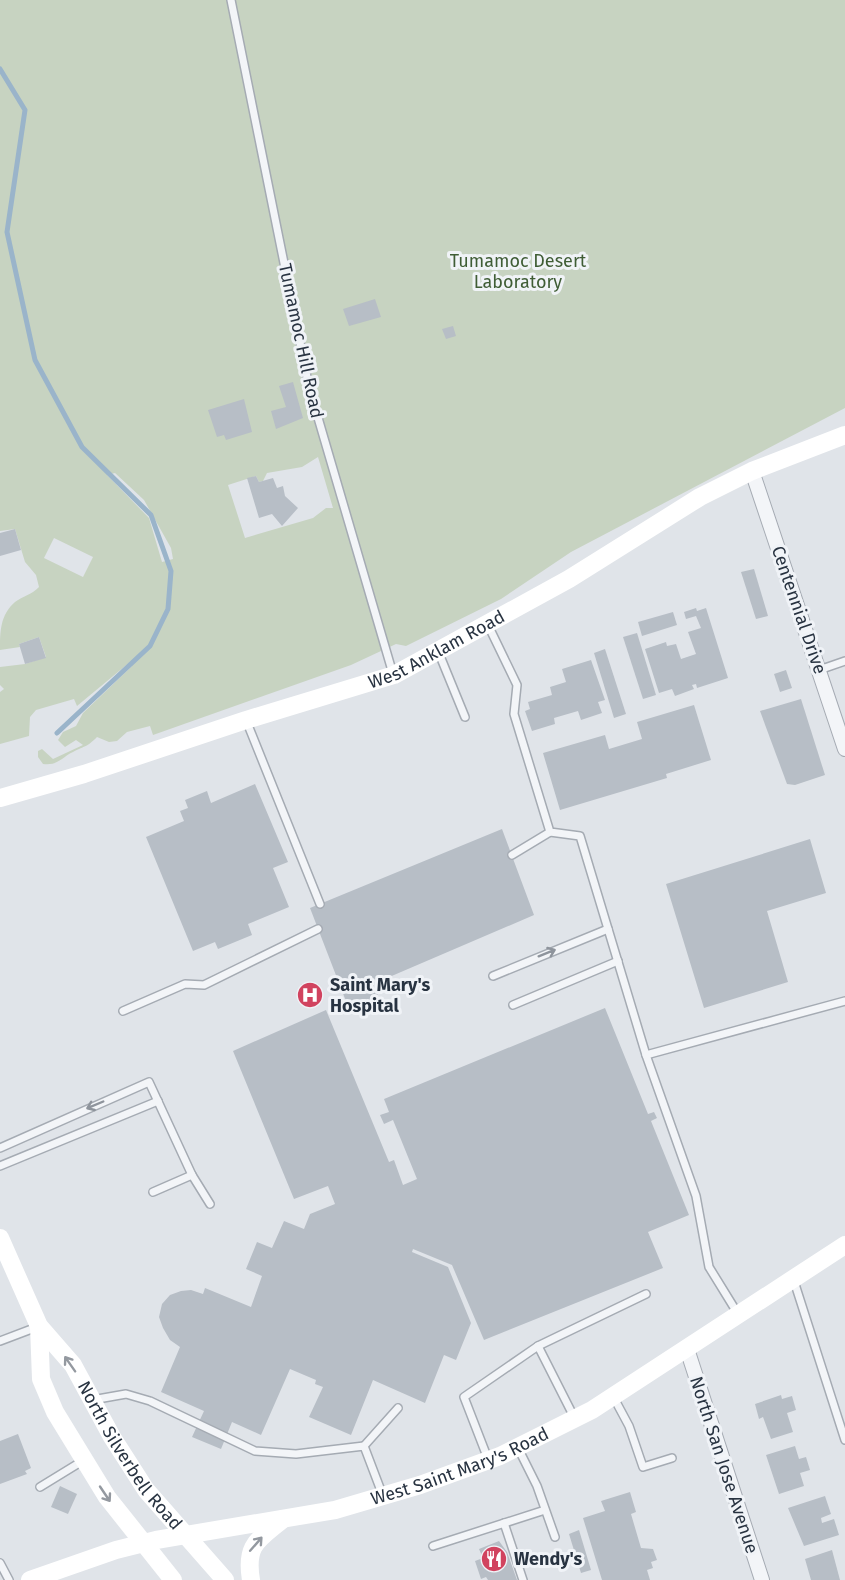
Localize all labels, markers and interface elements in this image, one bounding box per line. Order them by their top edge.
park label: Tumamoc Desert Laboratory [450,250,587,293]
street label: Tumamoc Hill Road [274,262,328,420]
street label: Centennial Drive [767,543,831,677]
street label: West Anklam Road [366,605,509,693]
one-way arrow [538,947,556,958]
place label: Saint Mary's Hospital [330,974,430,1017]
hospital icon: Saint Mary's Hospital [295,980,325,1010]
one-way arrow [86,1100,105,1111]
one-way arrow [64,1356,77,1372]
street label: North San Jose Avenue [685,1374,763,1556]
street label: North Silverbell Road [73,1377,187,1534]
street label: West Saint Mary's Road [368,1422,552,1510]
one-way arrow [99,1485,111,1501]
one-way arrow [249,1537,263,1552]
restaurant icon: Wendy's [479,1544,509,1574]
place label: Wendy's [514,1548,583,1570]

